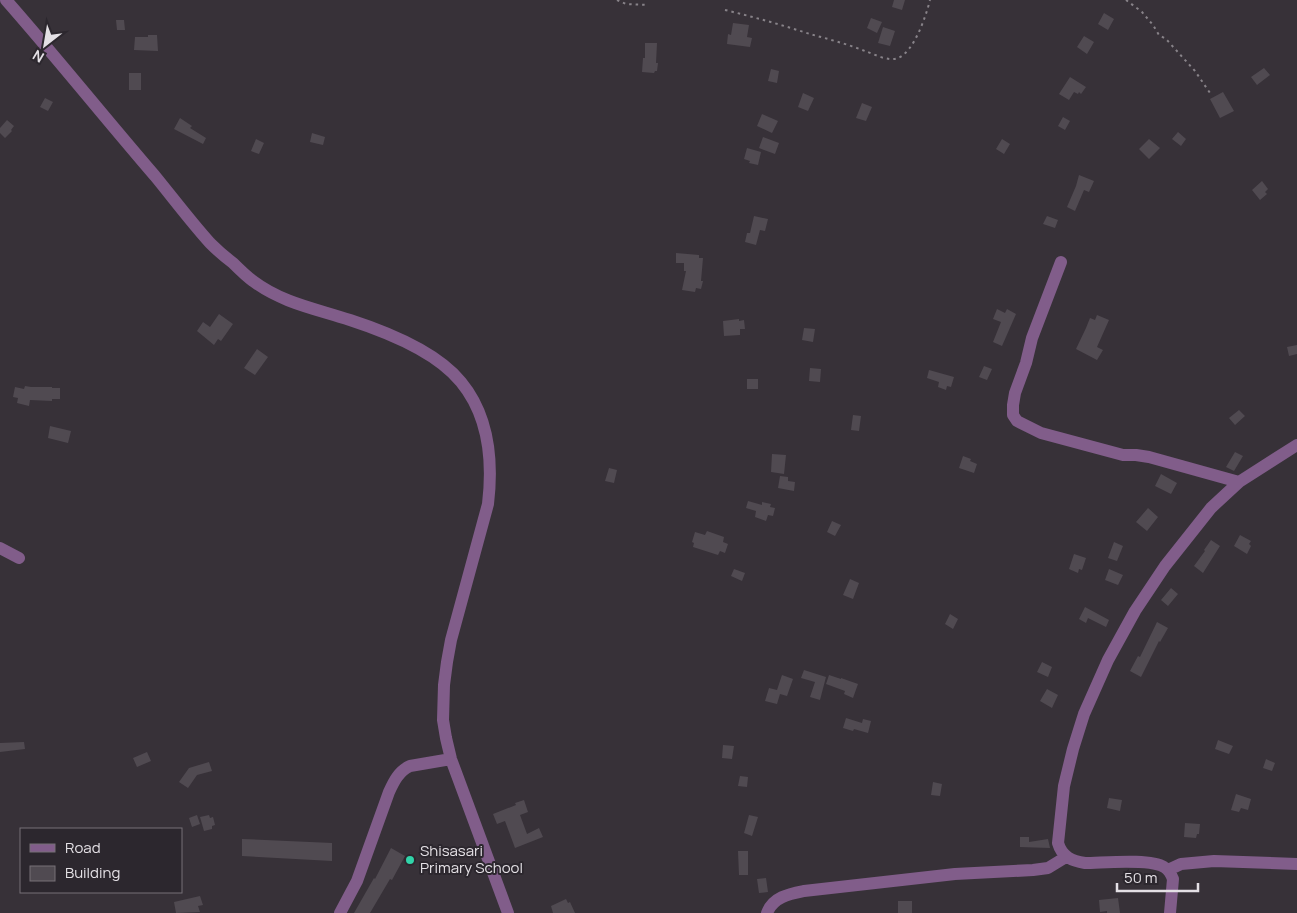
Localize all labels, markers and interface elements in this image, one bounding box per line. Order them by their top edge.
north arrow [20,20,70,70]
text: N [29,46,47,67]
legend [20,828,182,893]
text: Road [65,837,101,858]
place label: Shisasari Primary School [420,840,523,878]
marker: Shisasari Primary School [404,854,416,866]
scale bar [1117,860,1198,892]
text: Building [65,862,120,883]
text: 50 m [1124,867,1158,888]

